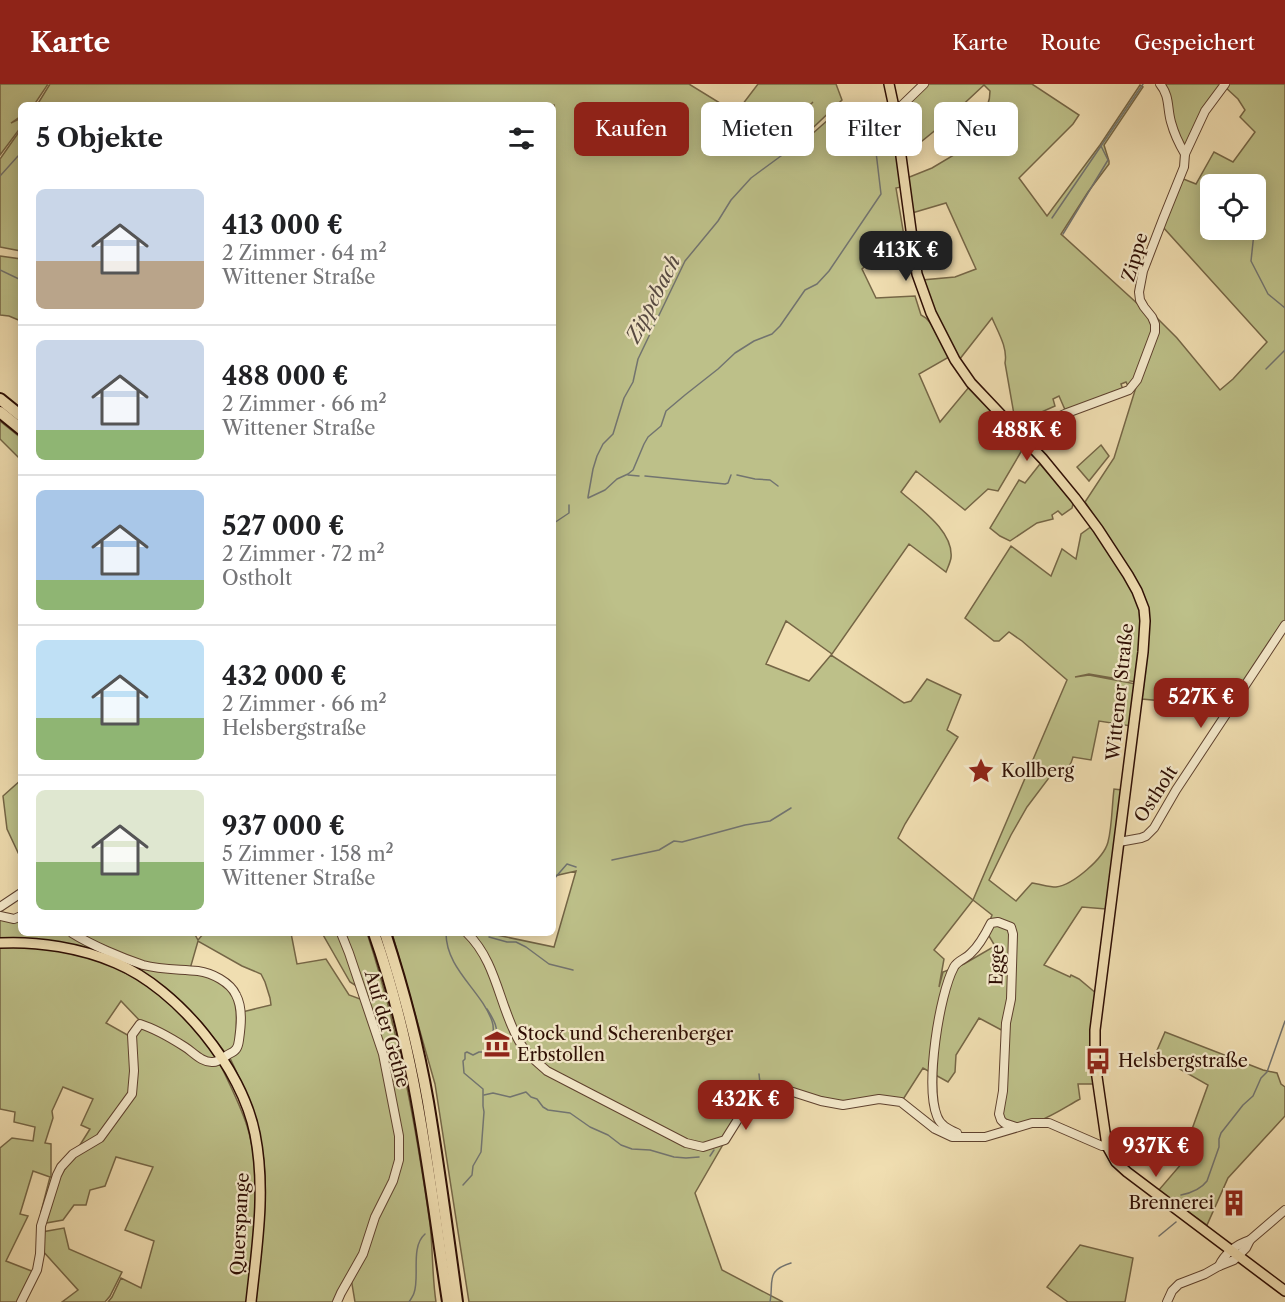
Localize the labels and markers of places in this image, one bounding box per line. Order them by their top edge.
pin: 413K € [857,231,955,282]
pin: 488K € [978,411,1076,462]
pin: 527K € [1152,678,1250,729]
place icon: Kollberg [966,756,996,786]
place label: Kollberg [1001,760,1075,782]
place label: Stock und Scherenberger Erbstollen [517,1023,734,1066]
museum icon: Stock und Scherenberger Erbstollen [482,1029,512,1059]
bus stop icon: Helsbergstraße [1083,1046,1113,1076]
place label: Helsbergstraße [1118,1050,1248,1072]
pin: 432K € [697,1080,795,1131]
pin: 937K € [1107,1127,1205,1178]
building icon: Brennerei [1219,1188,1249,1218]
place label: Brennerei [1129,1192,1215,1214]

